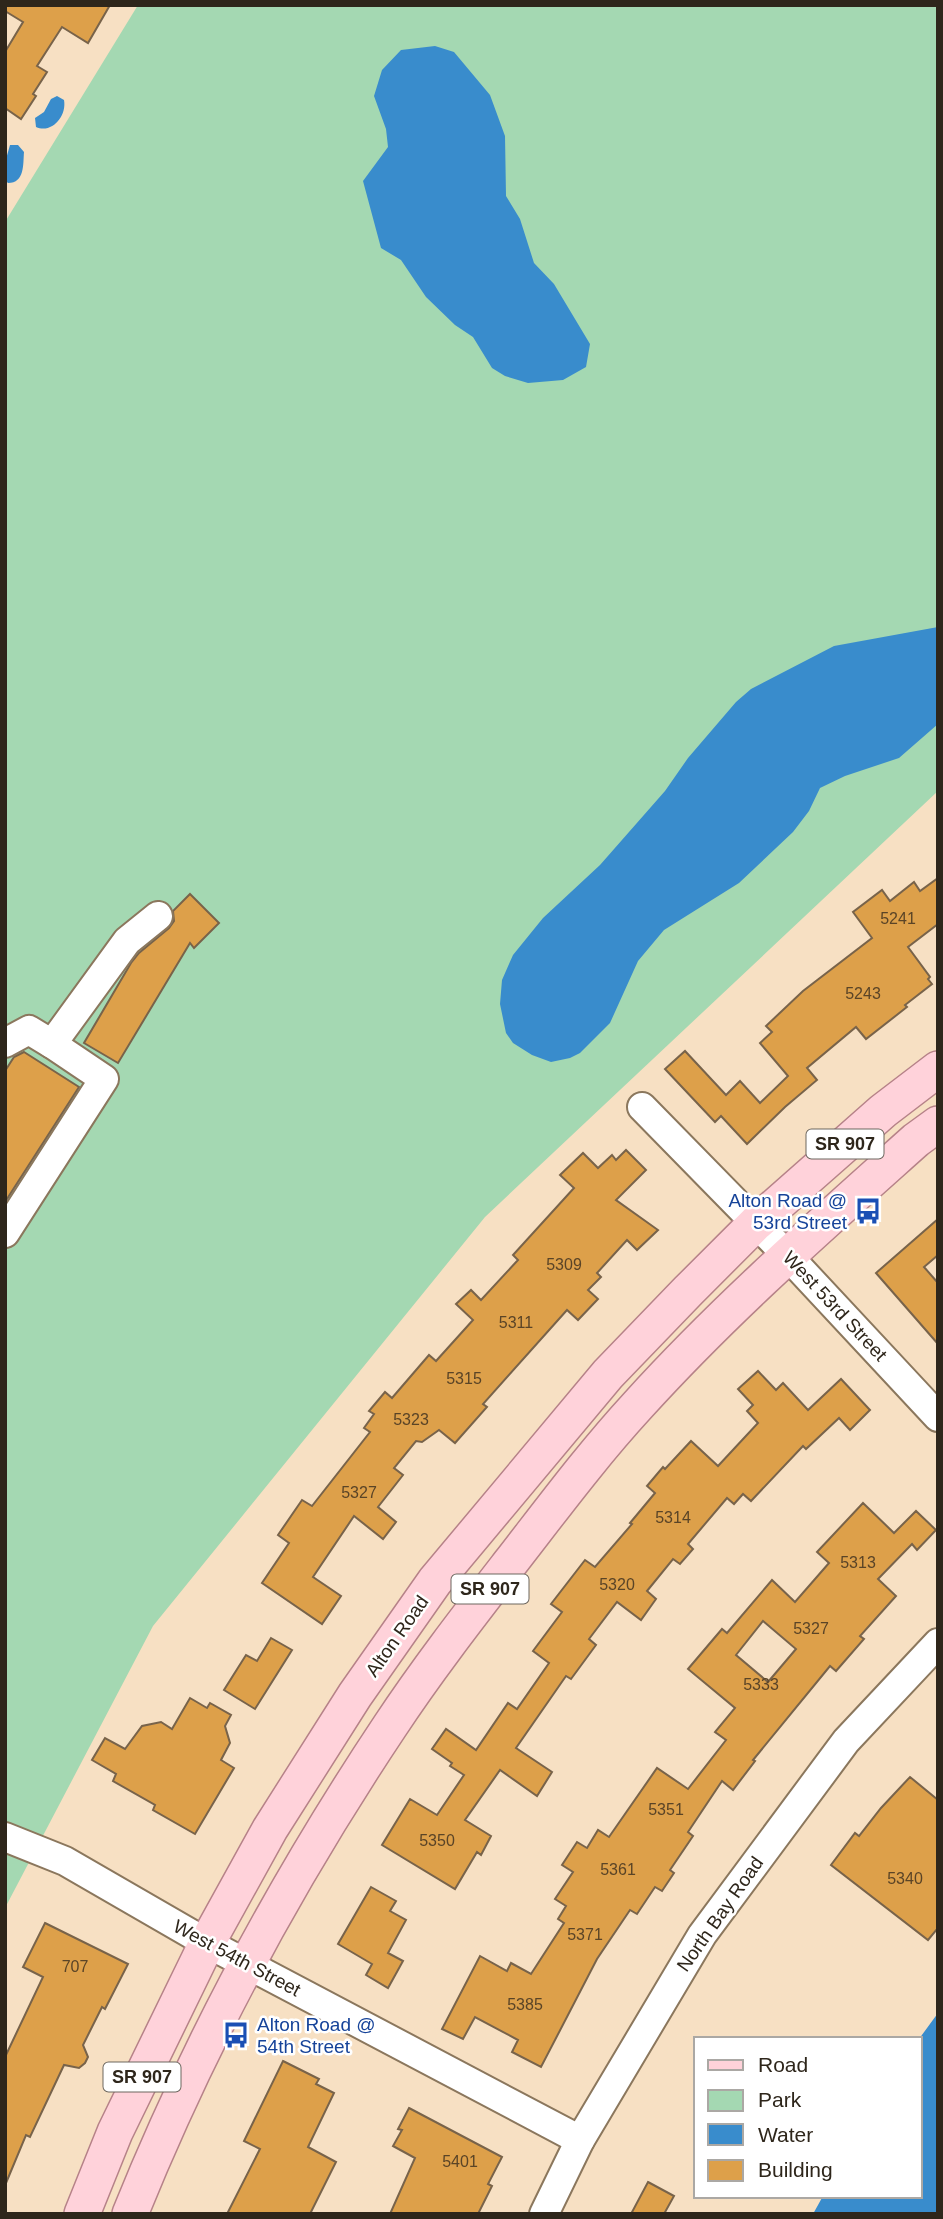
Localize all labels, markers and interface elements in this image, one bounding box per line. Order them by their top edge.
house number: 5241 [880,910,916,927]
house number: 5243 [845,985,881,1002]
road number: SR 907 [806,1129,884,1158]
place label: Alton Road @ 53rd Street [728,1190,848,1233]
bus stop icon: Alton Road @ 53rd Street [853,1196,883,1226]
street label: West 53rd Street [779,1247,892,1366]
house number: 5309 [546,1256,582,1273]
house number: 5311 [499,1314,533,1331]
house number: 5315 [446,1370,482,1387]
house number: 5323 [393,1411,429,1428]
house number: 5327 [341,1484,377,1501]
house number: 5314 [655,1509,691,1526]
house number: 5313 [840,1554,876,1571]
road number: SR 907 [452,1574,528,1604]
house number: 5320 [599,1576,635,1593]
street label: Alton Road [361,1591,433,1681]
house number: 5327 [793,1620,829,1637]
house number: 5333 [743,1676,779,1693]
house number: 5351 [648,1801,684,1818]
house number: 5350 [419,1832,455,1849]
street label: North Bay Road [673,1853,767,1975]
house number: 5361 [600,1861,636,1878]
house number: 5340 [887,1870,923,1887]
street label: West 54th Street [170,1916,305,2001]
house number: 5371 [567,1926,603,1943]
house number: 707 [62,1958,88,1975]
house number: 5385 [507,1996,543,2013]
place label: Alton Road @ 54th Street [257,2014,376,2057]
bus stop icon: Alton Road @ 54th Street [221,2020,251,2050]
legend [694,2037,922,2198]
text: Road [758,2053,808,2076]
road number: SR 907 [104,2062,180,2092]
text: Park [758,2088,802,2111]
text: Water [758,2123,813,2146]
house number: 5401 [442,2153,478,2170]
text: Building [758,2158,833,2181]

